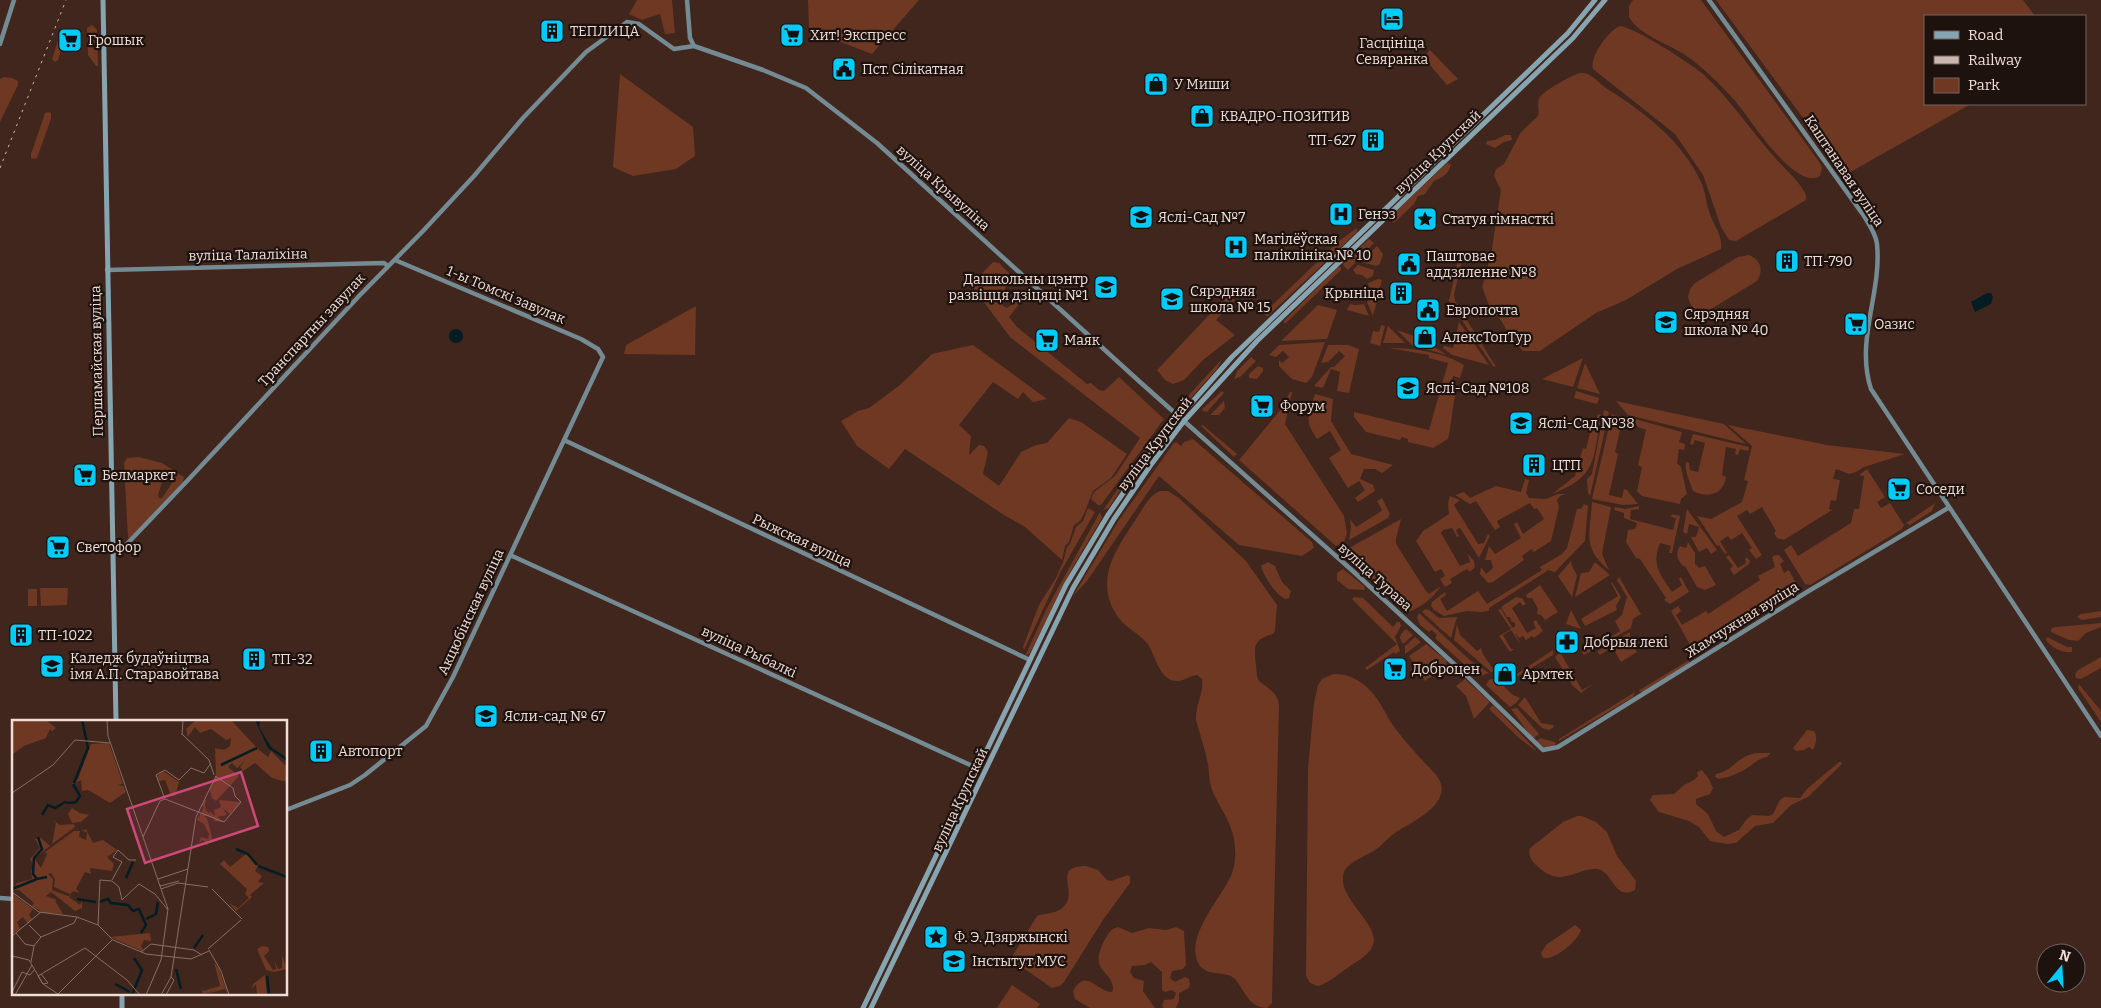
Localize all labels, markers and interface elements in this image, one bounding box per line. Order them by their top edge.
hotel icon: Гасцініца Севяранка [1379,6,1405,32]
legend [1924,15,2086,105]
building icon: ТЕПЛИЦА [539,18,565,44]
supermarket icon: Хит! Экспресс [779,22,805,48]
place label: ТЕПЛИЦА [570,23,639,40]
text: Road [1968,26,2003,44]
supermarket icon: Грошык [57,27,83,53]
place label: Хит! Экспресс [810,27,906,44]
place label: Грошык [88,32,144,49]
place label: Гасцініца Севяранка [1356,35,1429,68]
text: Railway [1968,51,2022,69]
public building icon: Пст. Сілікатная [831,56,857,82]
place label: Пст. Сілікатная [862,61,964,78]
shop icon: У Миши [1143,71,1169,97]
place label: У Миши [1174,76,1230,93]
text: Park [1968,76,2000,94]
shop icon: КВАДРО-ПОЗИТИВ [1189,103,1215,129]
street label: вуліца Крупскай [1392,107,1484,197]
place label: КВАДРО-ПОЗИТИВ [1220,108,1350,125]
street label: Каштанавая вуліца [1800,112,1888,230]
building icon: ТП-627 [1360,127,1386,153]
place label: ТП-627 [1308,132,1356,149]
street label: вуліца Крывуліна [893,142,993,235]
hospital icon: Генэз [1328,201,1354,227]
school or university icon: Яслі-Сад №7 [1128,204,1154,230]
place label: Генэз [1358,206,1396,223]
place icon: Статуя гімнасткі [1412,206,1438,232]
place label: Яслі-Сад №7 [1158,209,1245,226]
place label: Статуя гімнасткі [1442,211,1554,228]
place label: Магілёўская паліклініка № 10 [1254,231,1371,264]
hospital icon: Магілёўская паліклініка № 10 [1223,234,1249,260]
street label: вуліца Талаліхіна [188,245,308,265]
place label: Паштовае аддзяленне №8 [1426,248,1537,281]
building icon: ТП-790 [1774,248,1800,274]
public building icon: Паштовае аддзяленне №8 [1396,251,1422,277]
place label: ТП-790 [1804,253,1852,270]
street label: 1-ы Томскі завулак [444,262,569,328]
street label: Транспартны завулак [255,269,369,390]
place label: Дашкольны цэнтр развіцця дзіцяці №1 [948,271,1088,304]
school or university icon: Дашкольны цэнтр развіцця дзіцяці №1 [1093,274,1119,300]
building icon: Крыніца [1388,280,1414,306]
place label: Сярэдняя школа № 15 [1190,283,1270,316]
street label: Першамайская вуліца [87,285,107,437]
place label: Крыніца [1325,285,1384,302]
school or university icon: Сярэдняя школа № 15 [1159,286,1185,312]
public building icon: Европочта [1415,297,1441,323]
place label: Европочта [1446,302,1518,319]
place label: Сярэдняя школа № 40 [1684,306,1768,339]
school or university icon: Сярэдняя школа № 40 [1653,309,1679,335]
supermarket icon: Оазис [1843,311,1869,337]
place label: Оазис [1874,316,1915,333]
shop icon: АлексТопТур [1412,324,1438,350]
supermarket icon: Маяк [1034,327,1060,353]
place label: АлексТопТур [1442,329,1531,346]
place label: Маяк [1064,332,1101,349]
school or university icon: Яслі-Сад №108 [1395,375,1421,401]
place label: Яслі-Сад №108 [1426,380,1529,397]
supermarket icon: Форум [1249,393,1275,419]
street label: вуліца Крупскай [1114,394,1196,494]
place label: Форум [1280,398,1325,415]
school or university icon: Яслі-Сад №38 [1508,410,1534,436]
place label: Яслі-Сад №38 [1538,415,1635,432]
building icon: ЦТП [1521,452,1547,478]
place label: ЦТП [1552,457,1581,474]
supermarket icon: Белмаркет [72,462,98,488]
place label: Белмаркет [102,467,175,484]
supermarket icon: Соседи [1886,476,1912,502]
place label: Соседи [1916,481,1965,498]
street label: Рыжская вуліца [750,511,855,572]
supermarket icon: Светофор [45,534,71,560]
place label: Светофор [76,539,141,556]
street label: вуліца Турава [1334,539,1416,615]
street label: Акцюбінская вуліца [434,546,508,678]
street label: Жамчужная вуліца [1682,578,1802,662]
building icon: ТП-1022 [8,622,34,648]
street label: вуліца Рыбалкі [699,623,799,681]
place label: ТП-1022 [38,627,93,644]
pharmacy icon: Добрыя лекі [1554,629,1580,655]
place label: Добрыя лекі [1584,634,1668,651]
building icon: ТП-32 [241,646,267,672]
place label: Каледж будаўніцтва імя А.П. Старавойтава [70,650,219,683]
place label: ТП-32 [272,651,313,668]
school or university icon: Каледж будаўніцтва імя А.П. Старавойтава [39,653,65,679]
supermarket icon: Доброцен [1382,656,1408,682]
place label: Доброцен [1412,661,1480,678]
shop icon: Армтек [1492,661,1518,687]
place label: Армтек [1522,666,1574,683]
school or university icon: Ясли-сад № 67 [473,703,499,729]
place label: Ясли-сад № 67 [504,708,606,725]
inset map [12,720,288,996]
building icon: Автопорт [308,738,334,764]
place label: Автопорт [338,743,403,760]
street label: вуліца Крупскай [928,745,992,855]
place icon: Ф. Э. Дзяржынскі [923,924,949,950]
place label: Ф. Э. Дзяржынскі [954,929,1068,946]
north arrow [2036,943,2086,993]
text: N [2057,946,2073,966]
school or university icon: Інстытут МУС [941,948,967,974]
place label: Інстытут МУС [972,953,1066,970]

